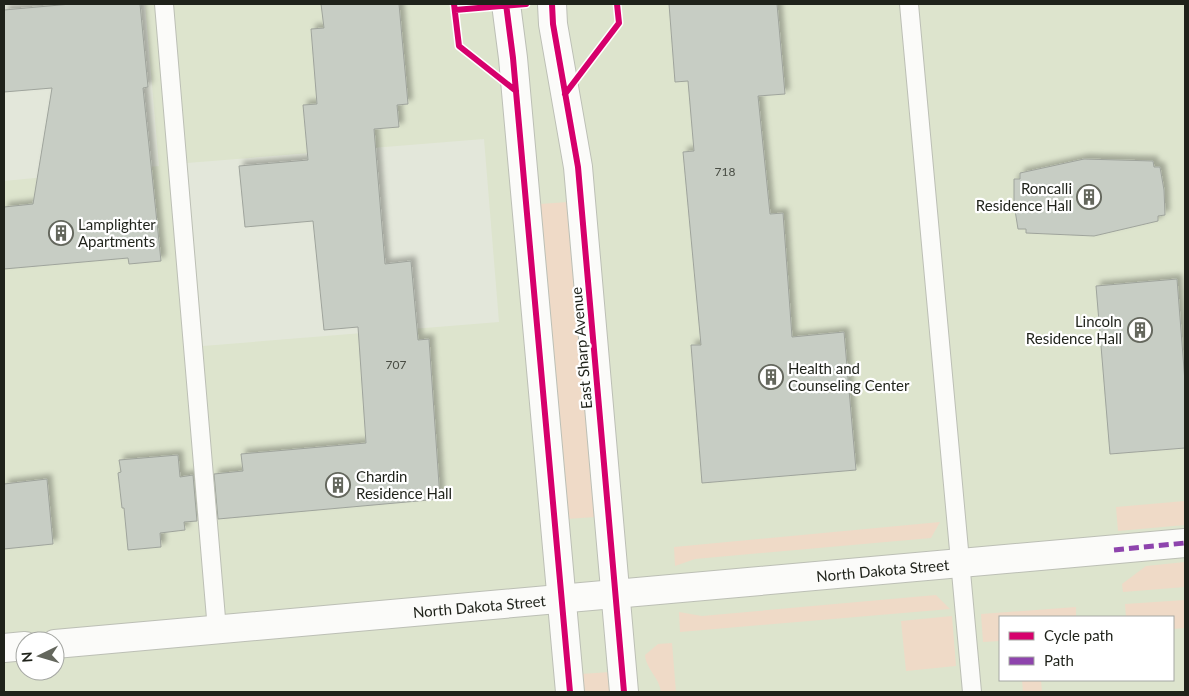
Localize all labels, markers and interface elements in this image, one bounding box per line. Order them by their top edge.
house number: 718 [715,164,735,179]
place label: Roncalli Residence Hall [976,179,1072,214]
building icon: Roncalli Residence Hall [1076,184,1102,210]
place label: Lamplighter Apartments [78,215,156,250]
building icon: Lamplighter Apartments [48,220,74,246]
street label: East Sharp Avenue [567,286,595,410]
place label: Lincoln Residence Hall [1026,312,1122,347]
building icon: Lincoln Residence Hall [1127,317,1153,343]
house number: 707 [386,357,406,372]
place label: Health and Counseling Center [788,359,910,394]
building icon: Health and Counseling Center [758,364,784,390]
place label: Chardin Residence Hall [356,467,452,502]
building icon: Chardin Residence Hall [325,472,351,498]
street label: North Dakota Street [815,555,951,585]
street label: North Dakota Street [412,591,547,621]
legend [999,616,1174,681]
text: Cycle path [1044,626,1113,644]
north arrow [15,631,65,681]
text: N [18,651,35,663]
text: Path [1044,651,1074,669]

